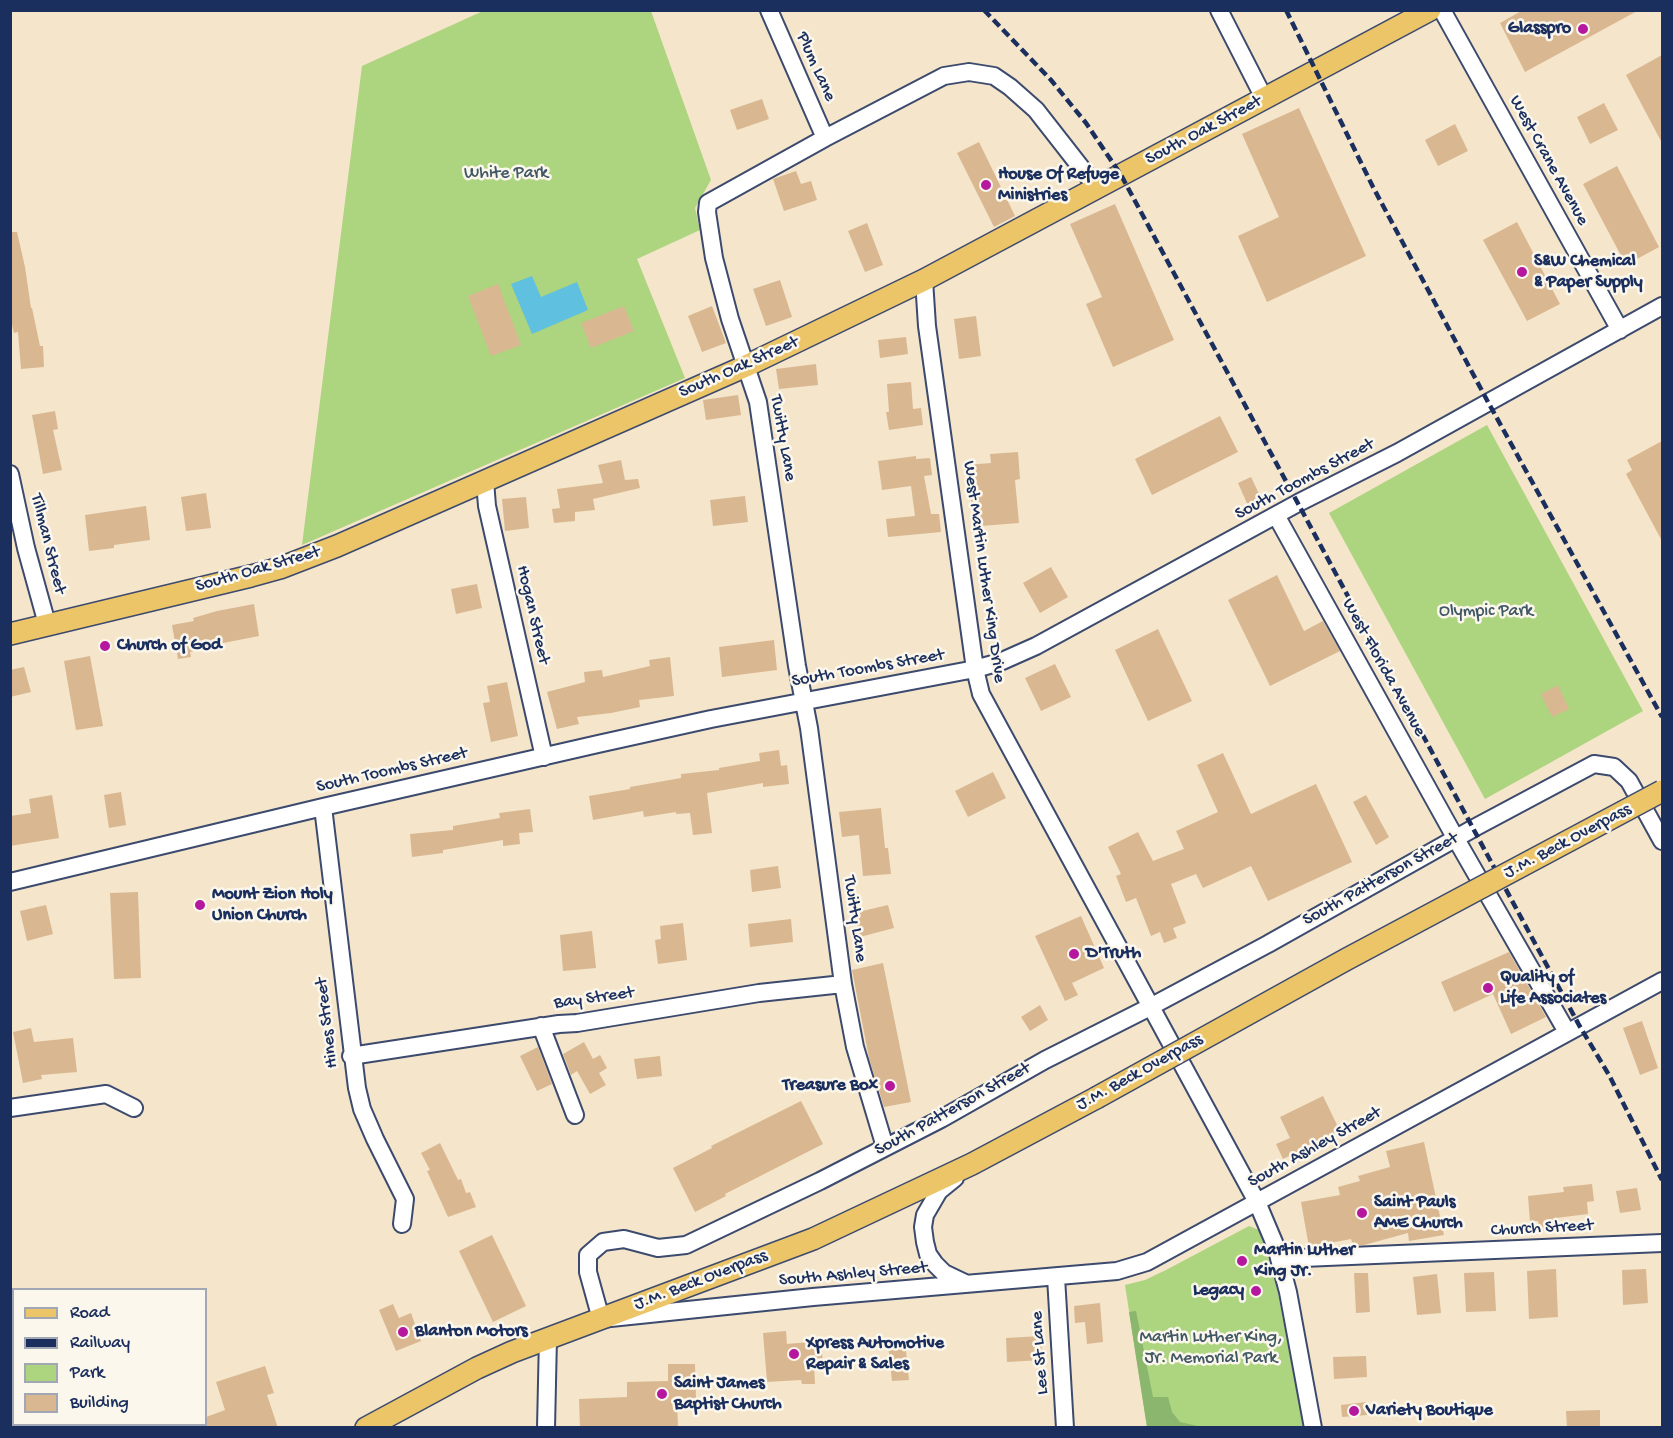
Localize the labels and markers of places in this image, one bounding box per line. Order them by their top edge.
place label: Glasspro [1508,18,1571,40]
marker: Glasspro [1576,22,1590,36]
place label: House Of Refuge Ministries [998,164,1119,207]
marker: House Of Refuge Ministries [979,178,993,192]
place label: S&W Chemical & Paper Supply [1534,251,1643,294]
marker: S&W Chemical & Paper Supply [1515,265,1529,279]
place label: Church of God [117,635,222,657]
marker: Church of God [98,639,112,653]
place label: Mount Zion Holy Union Church [212,884,333,926]
marker: Mount Zion Holy Union Church [193,898,207,912]
place label: D'Truth [1086,943,1141,965]
marker: D'Truth [1067,947,1081,961]
place label: Quality of Life Associates [1500,967,1606,1010]
marker: Quality of Life Associates [1481,981,1495,995]
place label: Treasure Box [782,1075,878,1097]
marker: Treasure Box [883,1079,897,1093]
place label: Saint Pauls AME Church [1374,1192,1463,1234]
marker: Saint Pauls AME Church [1355,1206,1369,1220]
place label: Martin Luther King Jr. [1254,1240,1355,1282]
marker: Martin Luther King Jr. [1235,1254,1249,1268]
place label: Legacy [1193,1280,1244,1302]
marker: Legacy [1249,1284,1263,1298]
place label: Blanton Motors [415,1321,528,1343]
marker: Blanton Motors [396,1325,410,1339]
place label: Xpress Automotive Repair & Sales [806,1333,944,1376]
marker: Xpress Automotive Repair & Sales [787,1347,801,1361]
place label: Saint James Baptist Church [674,1373,782,1416]
marker: Saint James Baptist Church [655,1387,669,1401]
place label: Variety Boutique [1366,1400,1493,1422]
marker: Variety Boutique [1347,1404,1361,1418]

